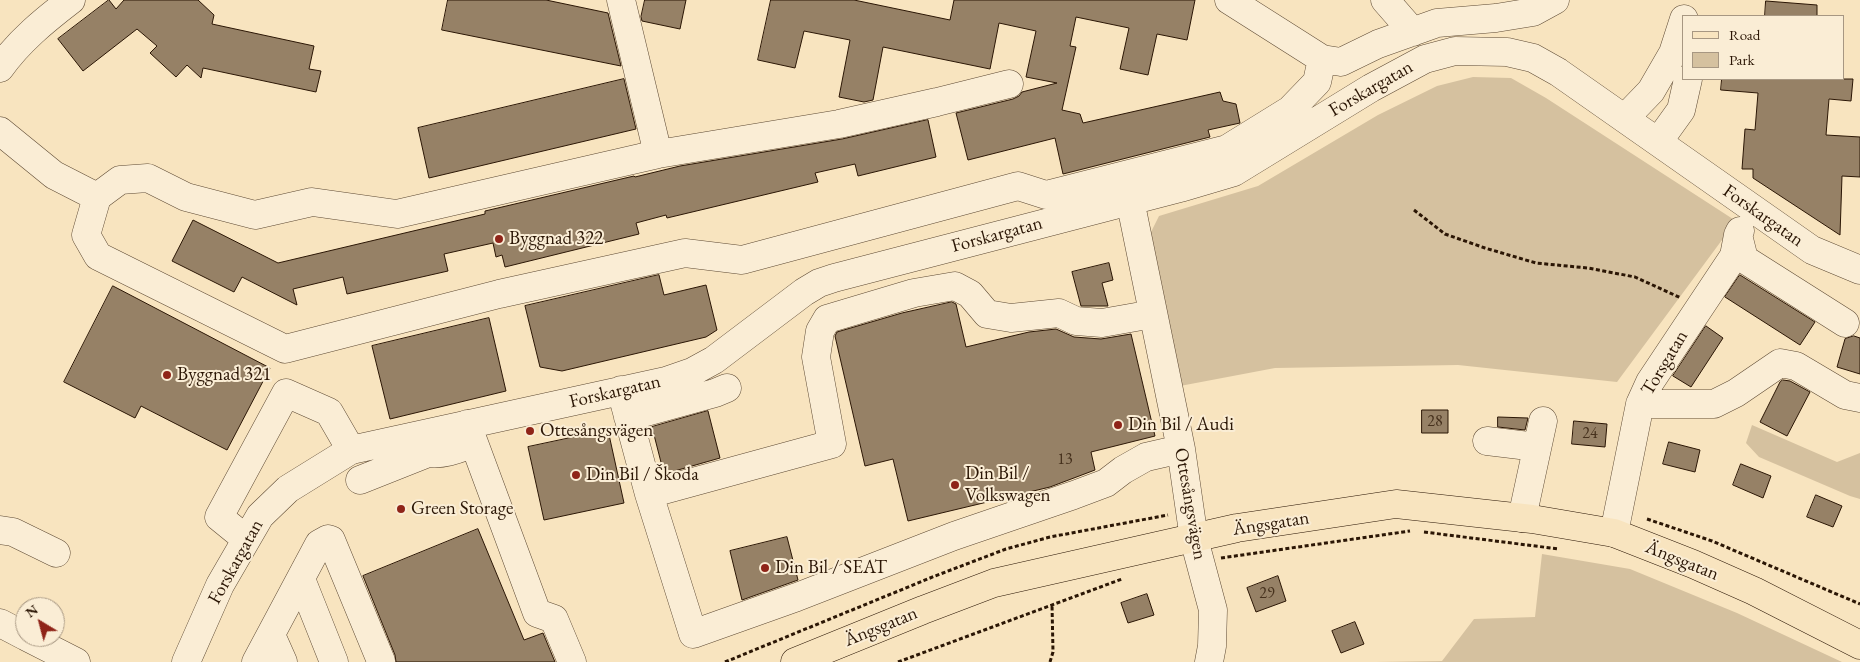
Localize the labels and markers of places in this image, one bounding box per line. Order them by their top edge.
place label: Byggnad 322 [509,228,603,250]
marker: Byggnad 322 [493,233,505,245]
place label: Byggnad 321 [177,364,271,386]
marker: Byggnad 321 [161,369,173,381]
place label: Din Bil / Audi [1128,414,1234,436]
marker: Din Bil / Audi [1112,419,1124,431]
place label: Ottesångsvägen [540,420,653,442]
marker: Ottesångsvägen [524,425,536,437]
place label: Din Bil / Volkswagen [965,463,1051,507]
place label: Din Bil / Škoda [586,464,699,486]
marker: Din Bil / Škoda [570,469,582,481]
marker: Din Bil / Volkswagen [949,479,961,491]
place label: Green Storage [411,498,513,520]
marker: Green Storage [395,503,407,515]
place label: Din Bil / SEAT [775,557,887,579]
marker: Din Bil / SEAT [759,562,771,574]

